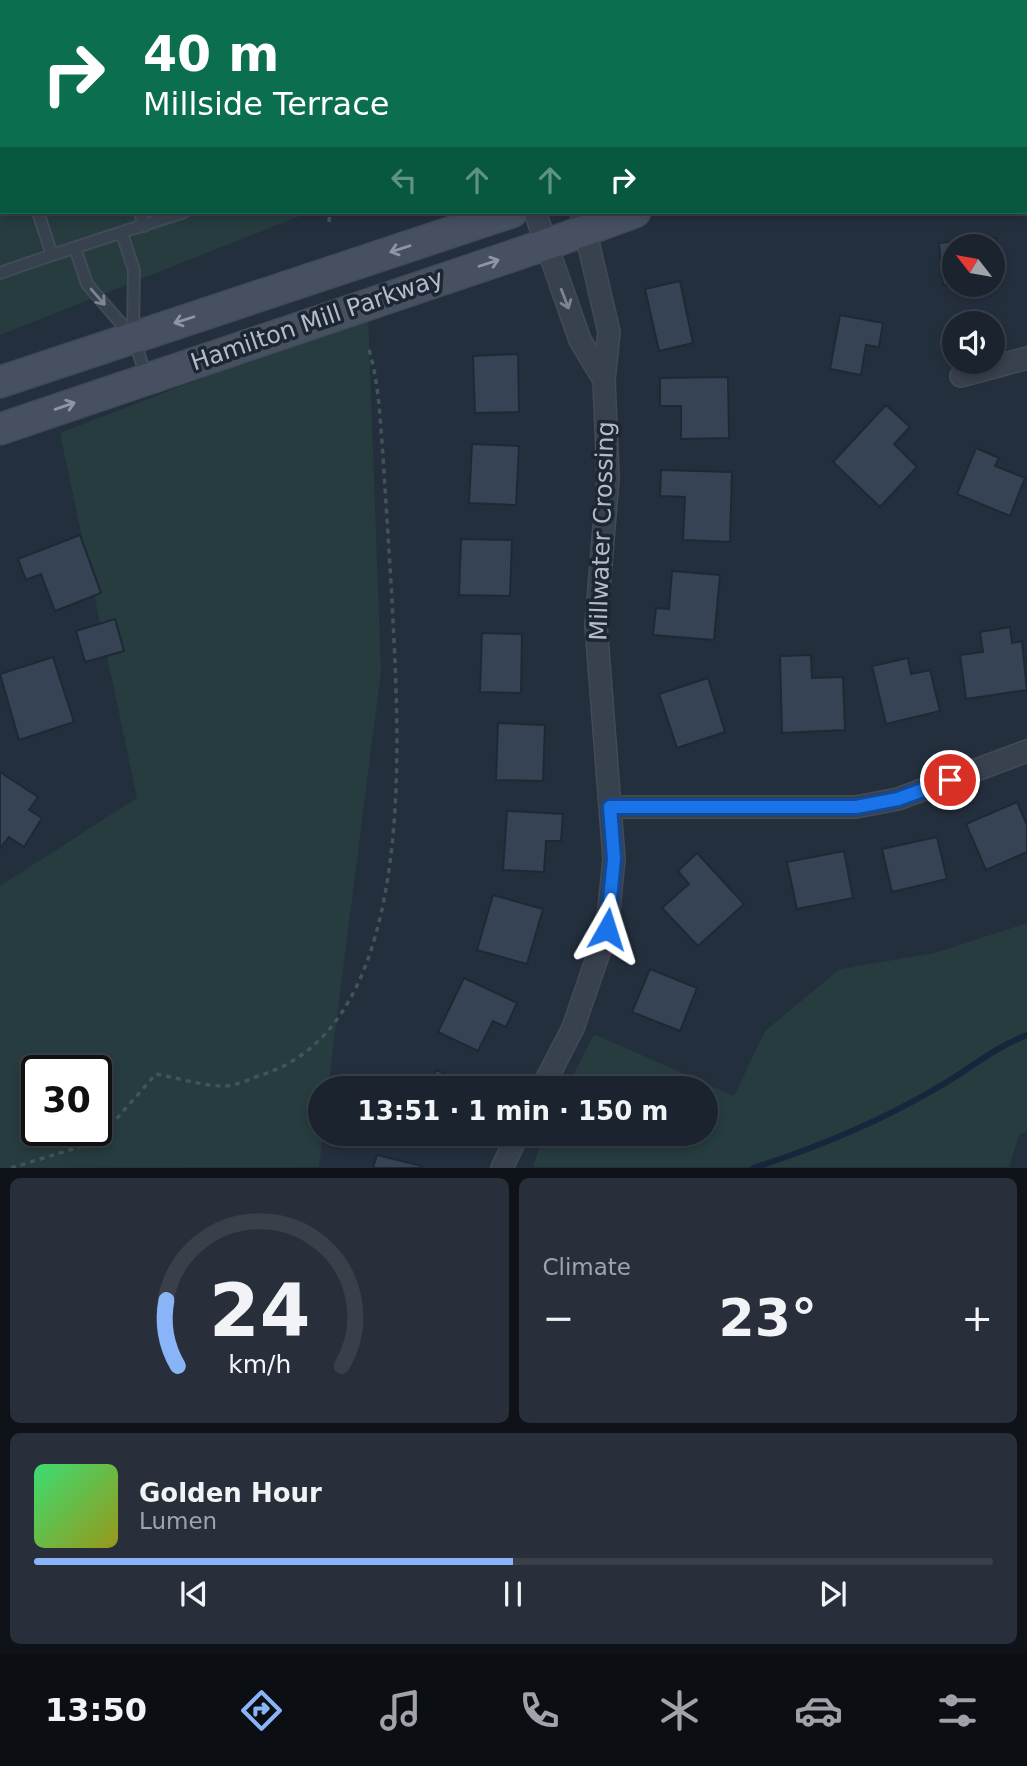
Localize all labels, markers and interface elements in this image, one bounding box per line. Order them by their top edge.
text: 40 m [143,26,279,83]
icon: right [28,28,119,119]
text: Millside Terrace [143,85,389,123]
icon: left [385,161,423,199]
icon: ahead [458,161,496,199]
icon: ahead [531,161,569,199]
icon: right [604,161,642,199]
north arrow [942,234,1004,298]
map controls [942,234,1005,374]
one-way arrow [390,244,412,256]
one-way arrow [478,256,500,269]
street label: Hamilton Mill Parkway [187,264,447,376]
one-way arrow [90,287,106,305]
one-way arrow [560,288,572,310]
button: sound [942,311,1005,374]
one-way arrow [174,315,196,328]
one-way arrow [53,399,75,411]
street label: Millwater Crossing [584,421,620,641]
pin [920,750,980,810]
icon: arrive [931,761,969,799]
position arrow [570,892,644,966]
speed limit sign: 30 [21,1055,112,1146]
text: 13:51 · 1 min · 150 m [358,1096,668,1126]
text: Climate [543,1254,631,1280]
text: 24 [209,1269,310,1354]
text: 23° [719,1288,817,1348]
text: − [543,1296,574,1340]
text: + [961,1296,993,1340]
text: km/h [228,1350,291,1379]
text: Golden Hour [139,1478,322,1508]
text: Lumen [139,1508,217,1534]
icon: previous [175,1575,213,1613]
icon: pause [494,1575,532,1613]
icon: next [814,1575,852,1613]
icon: directions [237,1686,286,1735]
icon: music [376,1686,425,1735]
icon: phone [515,1686,564,1735]
icon: climate [655,1686,704,1735]
icon: car [794,1686,843,1735]
icon: filters [933,1686,982,1735]
text: 13:50 [45,1691,147,1729]

